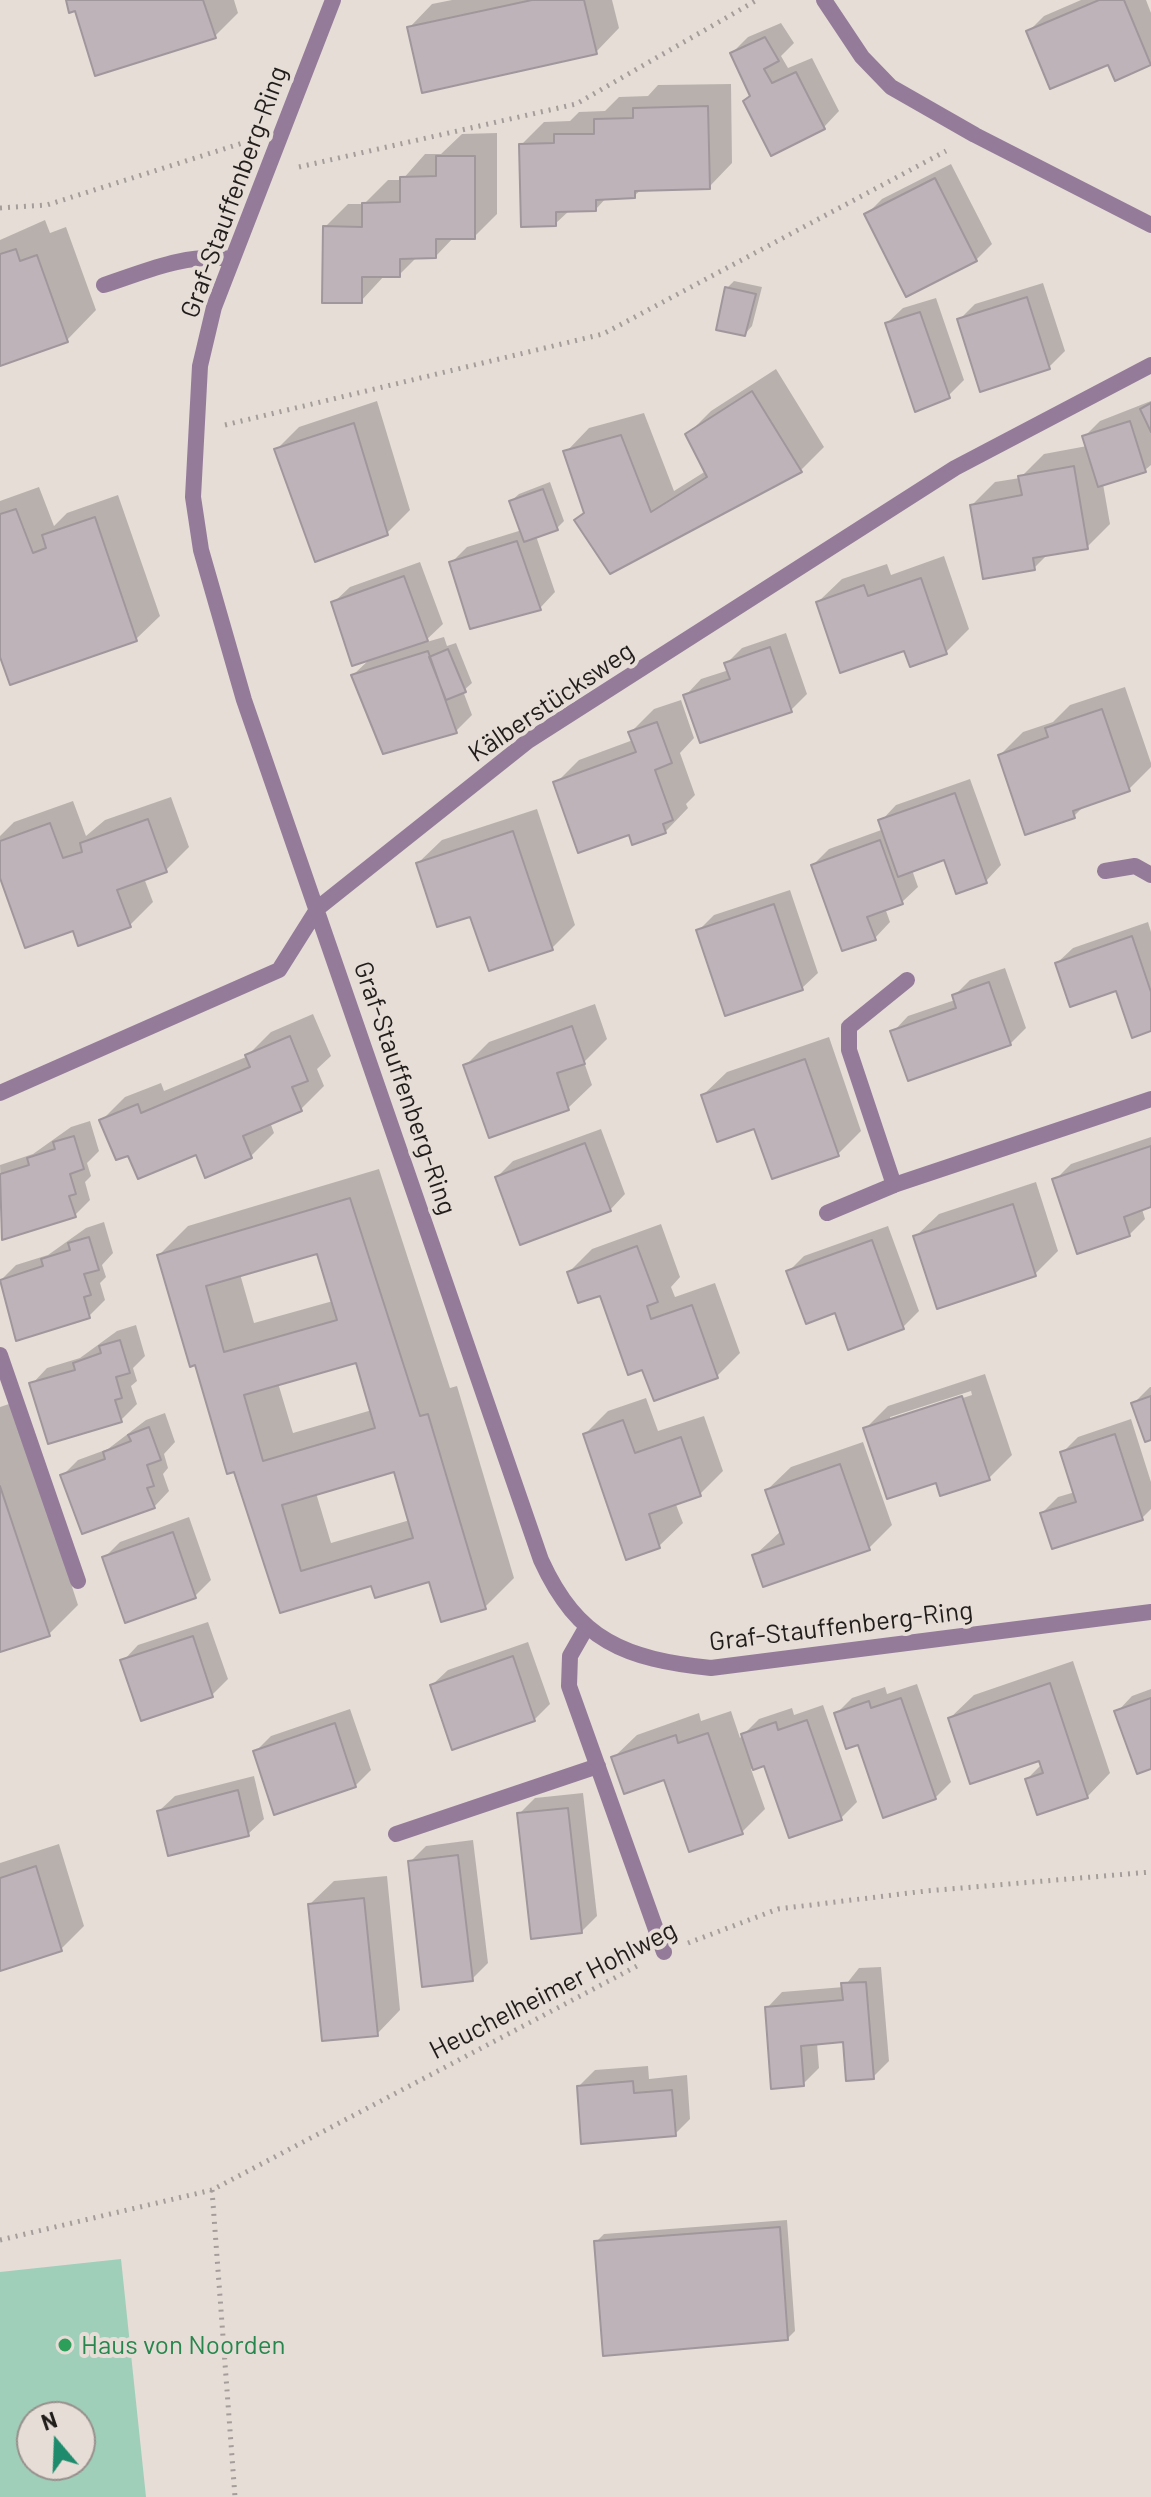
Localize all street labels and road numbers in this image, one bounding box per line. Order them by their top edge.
street label: Graf-Stauffenberg-Ring [174,62,294,322]
street label: Kälberstücksweg [462,635,640,769]
street label: Graf-Stauffenberg-Ring [347,957,463,1219]
street label: Graf-Stauffenberg-Ring [707,1594,975,1658]
street label: Heuchelheimer Hohlweg [424,1914,682,2066]

